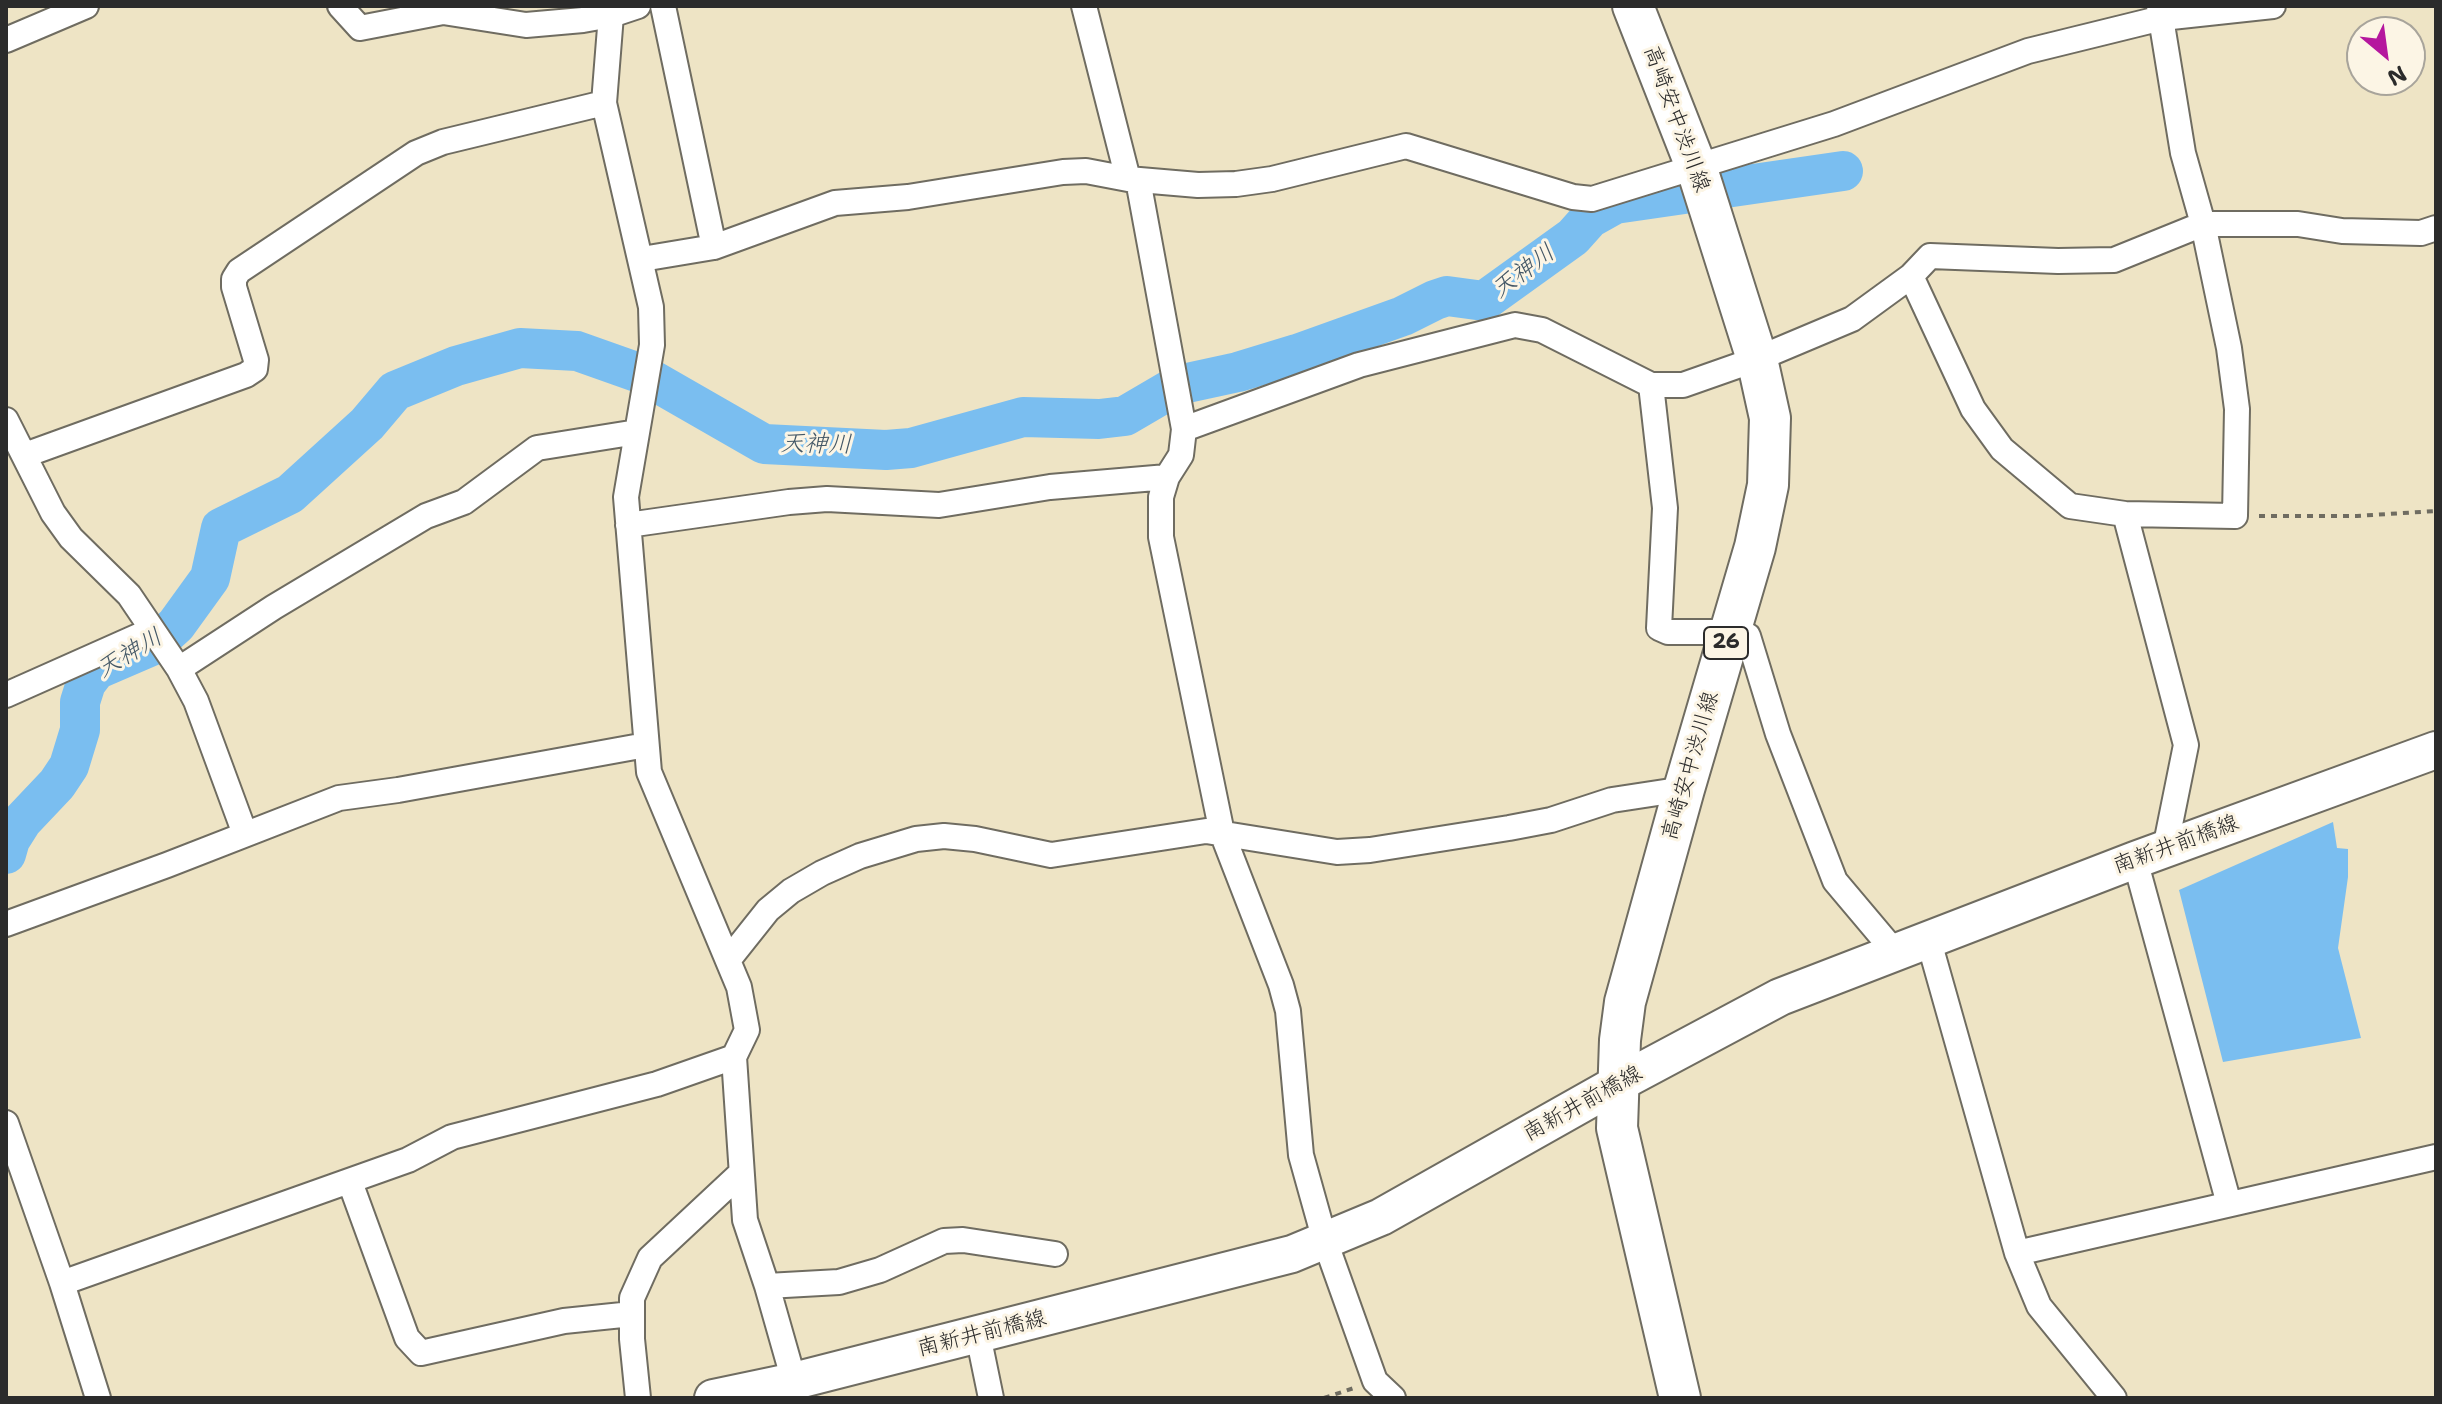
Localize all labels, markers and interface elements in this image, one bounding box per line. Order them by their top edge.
north arrow [2346,16,2426,96]
street label: 高崎安中渋川線 [1637,42,1715,196]
text: N [2382,59,2412,93]
water label: 天神川 [1487,239,1561,305]
water label: 天神川 [780,430,852,460]
water label: 天神川 [92,623,168,685]
road number: 26 [1704,627,1748,659]
street label: 高崎安中渋川線 [1657,688,1725,844]
street label: 南新井前橋線 [2109,810,2243,880]
street label: 南新井前橋線 [1519,1060,1647,1148]
street label: 南新井前橋線 [915,1305,1049,1363]

